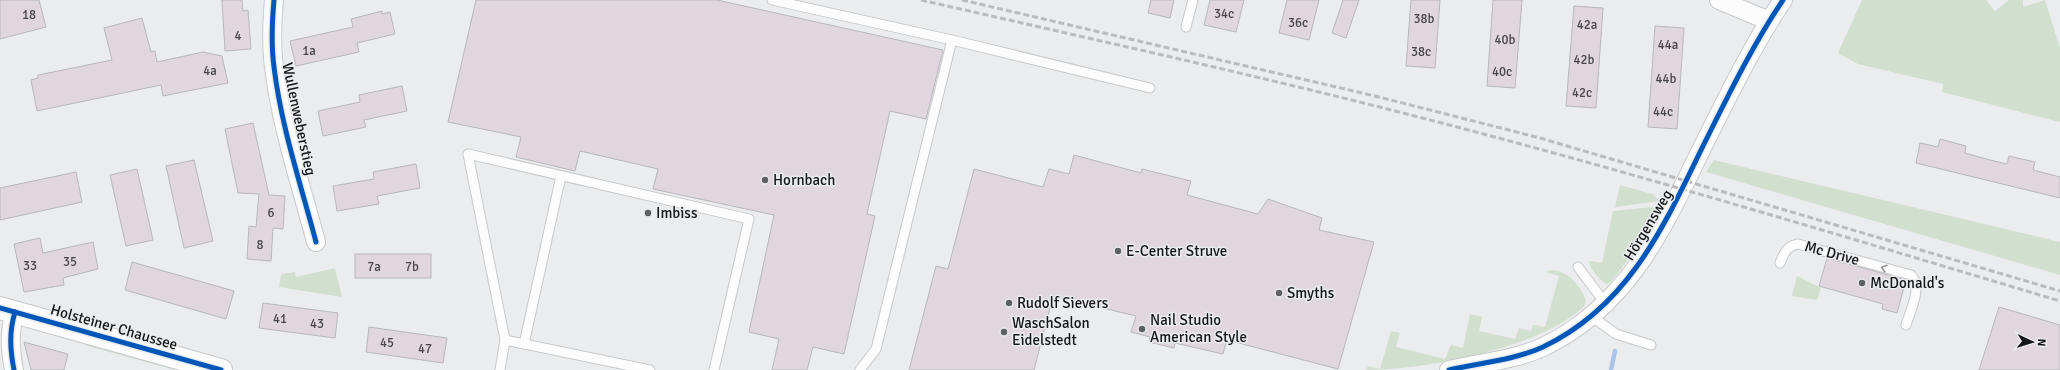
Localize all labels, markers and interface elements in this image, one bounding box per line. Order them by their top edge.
house number: 34c [1214,6,1234,22]
house number: 18 [22,7,36,23]
house number: 38b [1414,11,1435,27]
house number: 36c [1288,15,1308,31]
house number: 42a [1577,17,1597,33]
house number: 4 [234,28,242,44]
house number: 40b [1495,32,1516,48]
house number: 44a [1658,37,1678,53]
house number: 1a [302,43,316,59]
house number: 38c [1411,44,1431,60]
house number: 42b [1574,52,1595,68]
street label: Wullenweberstieg [278,61,320,177]
house number: 4a [203,63,217,79]
house number: 40c [1492,64,1512,80]
house number: 44b [1656,71,1677,87]
house number: 42c [1572,85,1592,101]
house number: 44c [1653,104,1673,120]
place label: Hornbach [773,171,835,189]
marker: Hornbach [760,175,770,185]
street label: Hörgensweg [1620,186,1676,264]
place label: Imbiss [656,204,698,222]
house number: 6 [267,205,275,221]
marker: Imbiss [643,208,653,218]
house number: 8 [256,237,264,253]
street label: Mc Drive [1803,237,1861,269]
place label: E-Center Struve [1126,242,1227,260]
marker: E-Center Struve [1113,246,1123,256]
house number: 35 [63,254,77,270]
house number: 33 [23,258,37,274]
house number: 7a [367,259,381,275]
house number: 7b [405,259,419,275]
one-way arrow [1881,264,1888,273]
place label: McDonald's [1870,274,1945,292]
marker: McDonald's [1857,278,1867,288]
place label: Smyths [1287,284,1335,302]
marker: Smyths [1274,288,1284,298]
place label: Rudolf Sievers [1017,294,1109,312]
marker: Rudolf Sievers [1004,298,1014,308]
street label: Holsteiner Chaussee [48,300,180,354]
house number: 41 [273,311,287,327]
place label: Nail Studio American Style [1150,311,1247,346]
place label: WaschSalon Eidelstedt [1012,314,1090,349]
house number: 43 [310,316,324,332]
north arrow [2012,322,2052,362]
marker: Nail Studio American Style [1137,324,1147,334]
marker: WaschSalon Eidelstedt [999,327,1009,337]
house number: 45 [380,335,394,351]
text: N [2035,338,2048,347]
house number: 47 [418,341,432,357]

